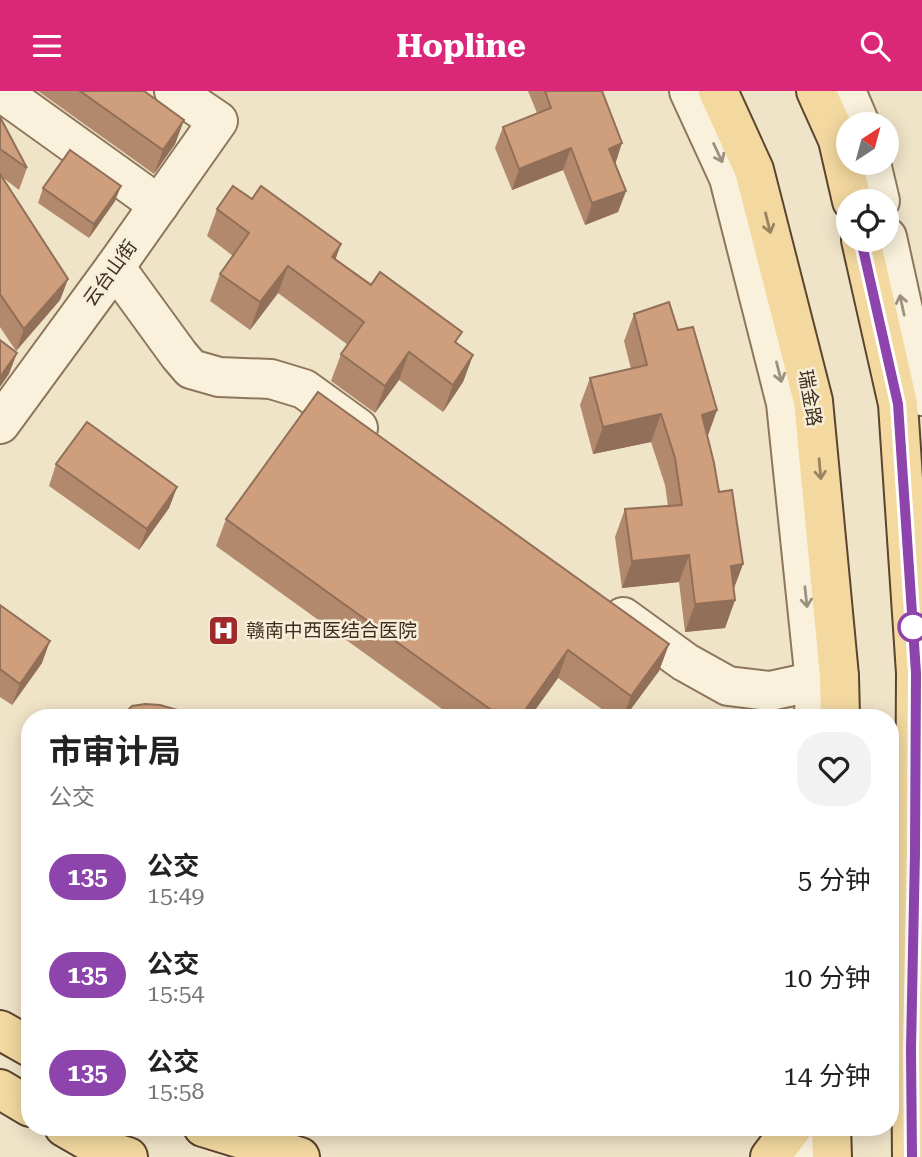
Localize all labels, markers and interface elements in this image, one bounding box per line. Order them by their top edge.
icon: menu [28,27,66,65]
text: Hopline [396,27,526,65]
icon: search [856,27,894,65]
north arrow [836,112,900,175]
map controls [836,112,899,252]
one-way arrow [712,142,725,163]
button: locate [836,189,899,252]
one-way arrow [762,211,775,234]
street label: 云台山街 [78,235,142,311]
one-way arrow [895,294,909,317]
one-way arrow [773,360,786,383]
street label: 瑞金路 [794,368,826,428]
one-way arrow [814,457,827,480]
one-way arrow [800,586,813,608]
unlabelled marker [898,612,922,642]
hospital icon: 赣南中西医结合医院 [206,613,240,647]
place label: 赣南中西医结合医院 [246,619,417,642]
text: 市审计局 [49,732,181,771]
button: heart [797,732,871,806]
text: 公交 [49,784,95,811]
text: 公交 [147,851,199,881]
text: 135 [67,863,108,891]
text: 5 分钟 [798,865,871,895]
text: 15:49 [147,882,204,909]
text: 公交 [147,949,199,979]
text: 135 [67,961,108,989]
text: 10 分钟 [783,963,871,993]
text: 15:54 [147,980,204,1007]
text: 公交 [147,1047,199,1077]
text: 135 [67,1059,108,1087]
text: 14 分钟 [783,1061,871,1091]
text: 15:58 [147,1078,204,1105]

